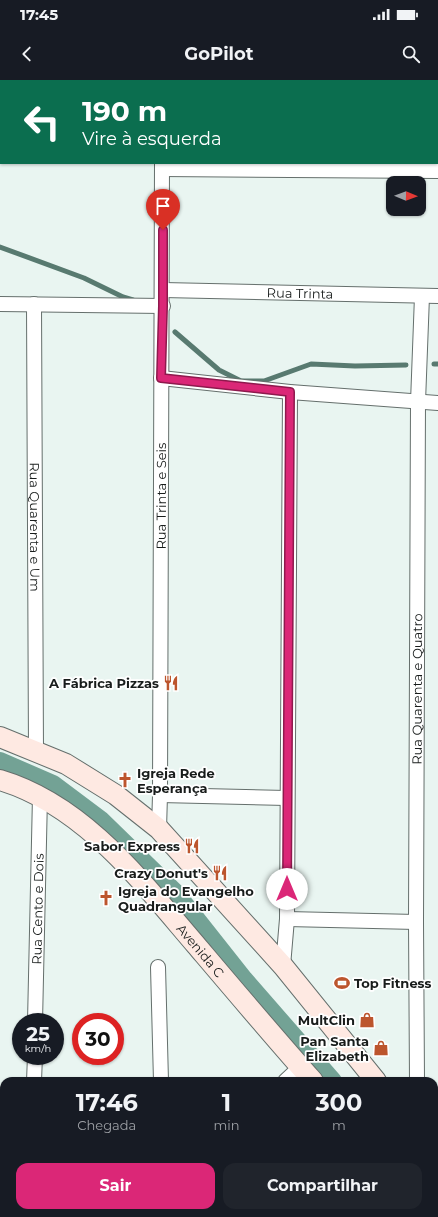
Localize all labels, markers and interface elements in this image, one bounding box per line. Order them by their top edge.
text: 17:45 [20,5,58,24]
icon: back [16,43,38,65]
text: GoPilot [184,43,254,65]
icon: search [400,43,422,65]
text: 190 m [82,94,167,128]
icon: left [16,96,68,148]
text: Vire à esquerda [82,128,222,150]
north arrow [386,176,426,216]
map controls [386,176,426,216]
pin [146,189,180,230]
icon: arrive [152,195,174,217]
street label: Rua Trinta [266,284,333,302]
street label: Rua Trinta e Seis [153,442,169,550]
street label: Rua Quarenta e Um [27,462,43,592]
street label: Rua Quarenta e Quatro [409,613,425,765]
restaurant icon: A Fábrica Pizzas [162,674,180,692]
place label: A Fábrica Pizzas [48,675,159,691]
place label: Igreja Rede Esperança [137,765,215,796]
church icon: Igreja Rede Esperança [116,771,134,789]
restaurant icon: Sabor Express [183,837,201,855]
place label: Sabor Express [84,838,180,854]
street label: Rua Cento e Dois [28,853,47,965]
restaurant icon: Crazy Donut's [211,864,229,882]
place label: Crazy Donut's [114,865,208,881]
position arrow [266,868,308,910]
place label: Igreja do Evangelho Quadrangular [118,883,254,914]
church icon: Igreja do Evangelho Quadrangular [97,889,115,907]
street label: Avenida C [173,921,228,980]
sports icon: Top Fitness [333,974,351,992]
place label: Top Fitness [354,975,431,991]
shop icon: MultClin [358,1011,376,1029]
place label: MultClin [298,1012,355,1028]
speed limit sign: 30 [72,1013,124,1065]
text: 25 [26,1022,50,1046]
place label: Pan Santa Elizabeth [300,1033,369,1064]
shop icon: Pan Santa Elizabeth [372,1039,390,1057]
text: km/h [25,1042,51,1055]
text: 17:46 [76,1088,138,1117]
text: 1 [222,1088,231,1117]
text: 300 [315,1088,362,1117]
text: Chegada [77,1117,136,1133]
text: min [214,1117,240,1133]
text: m [332,1117,346,1133]
button: Sair [16,1163,215,1209]
button: Compartilhar [223,1163,422,1209]

